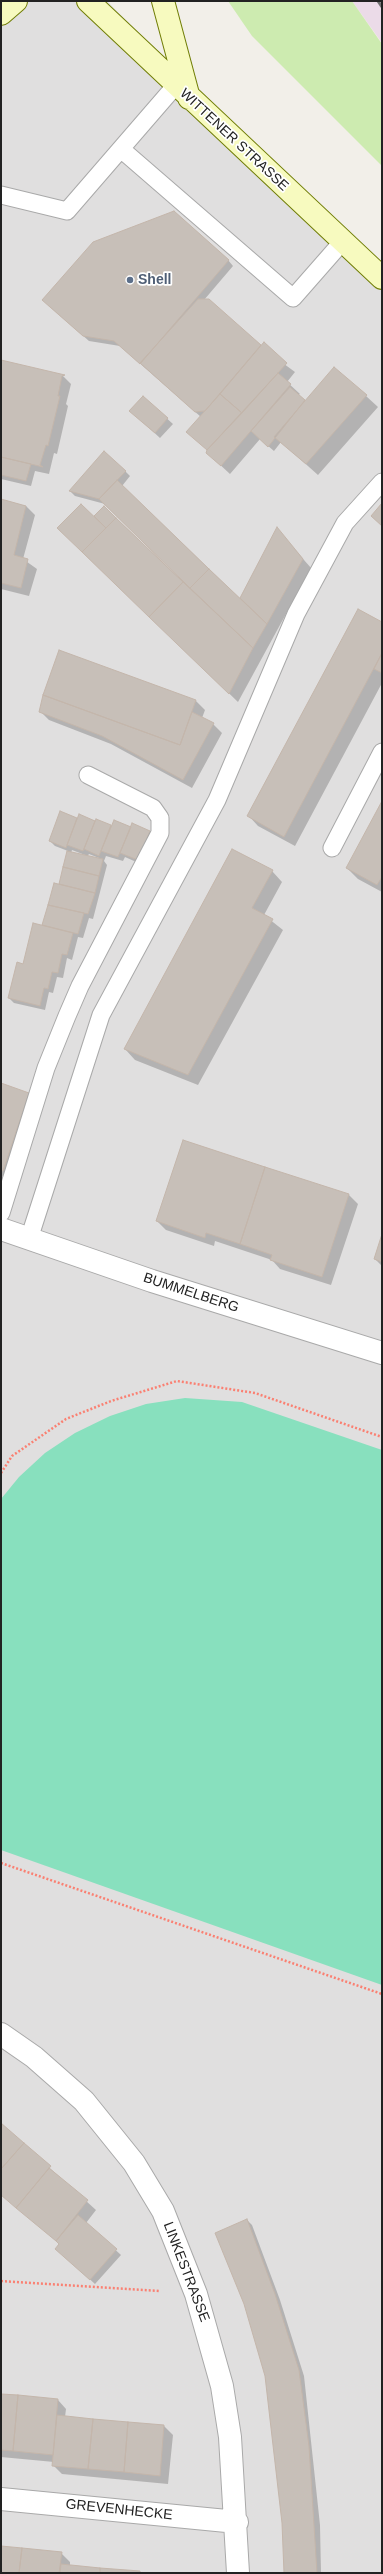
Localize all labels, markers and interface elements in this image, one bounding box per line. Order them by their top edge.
street label: WITTENER STRASSE [176,85,292,195]
place label: Shell [138,272,171,288]
marker: Shell [125,275,135,285]
street label: BUMMELBERG [141,1270,241,1316]
street label: LINKESTRASSE [159,2220,213,2324]
street label: GREVENHECKE [65,2496,173,2524]

